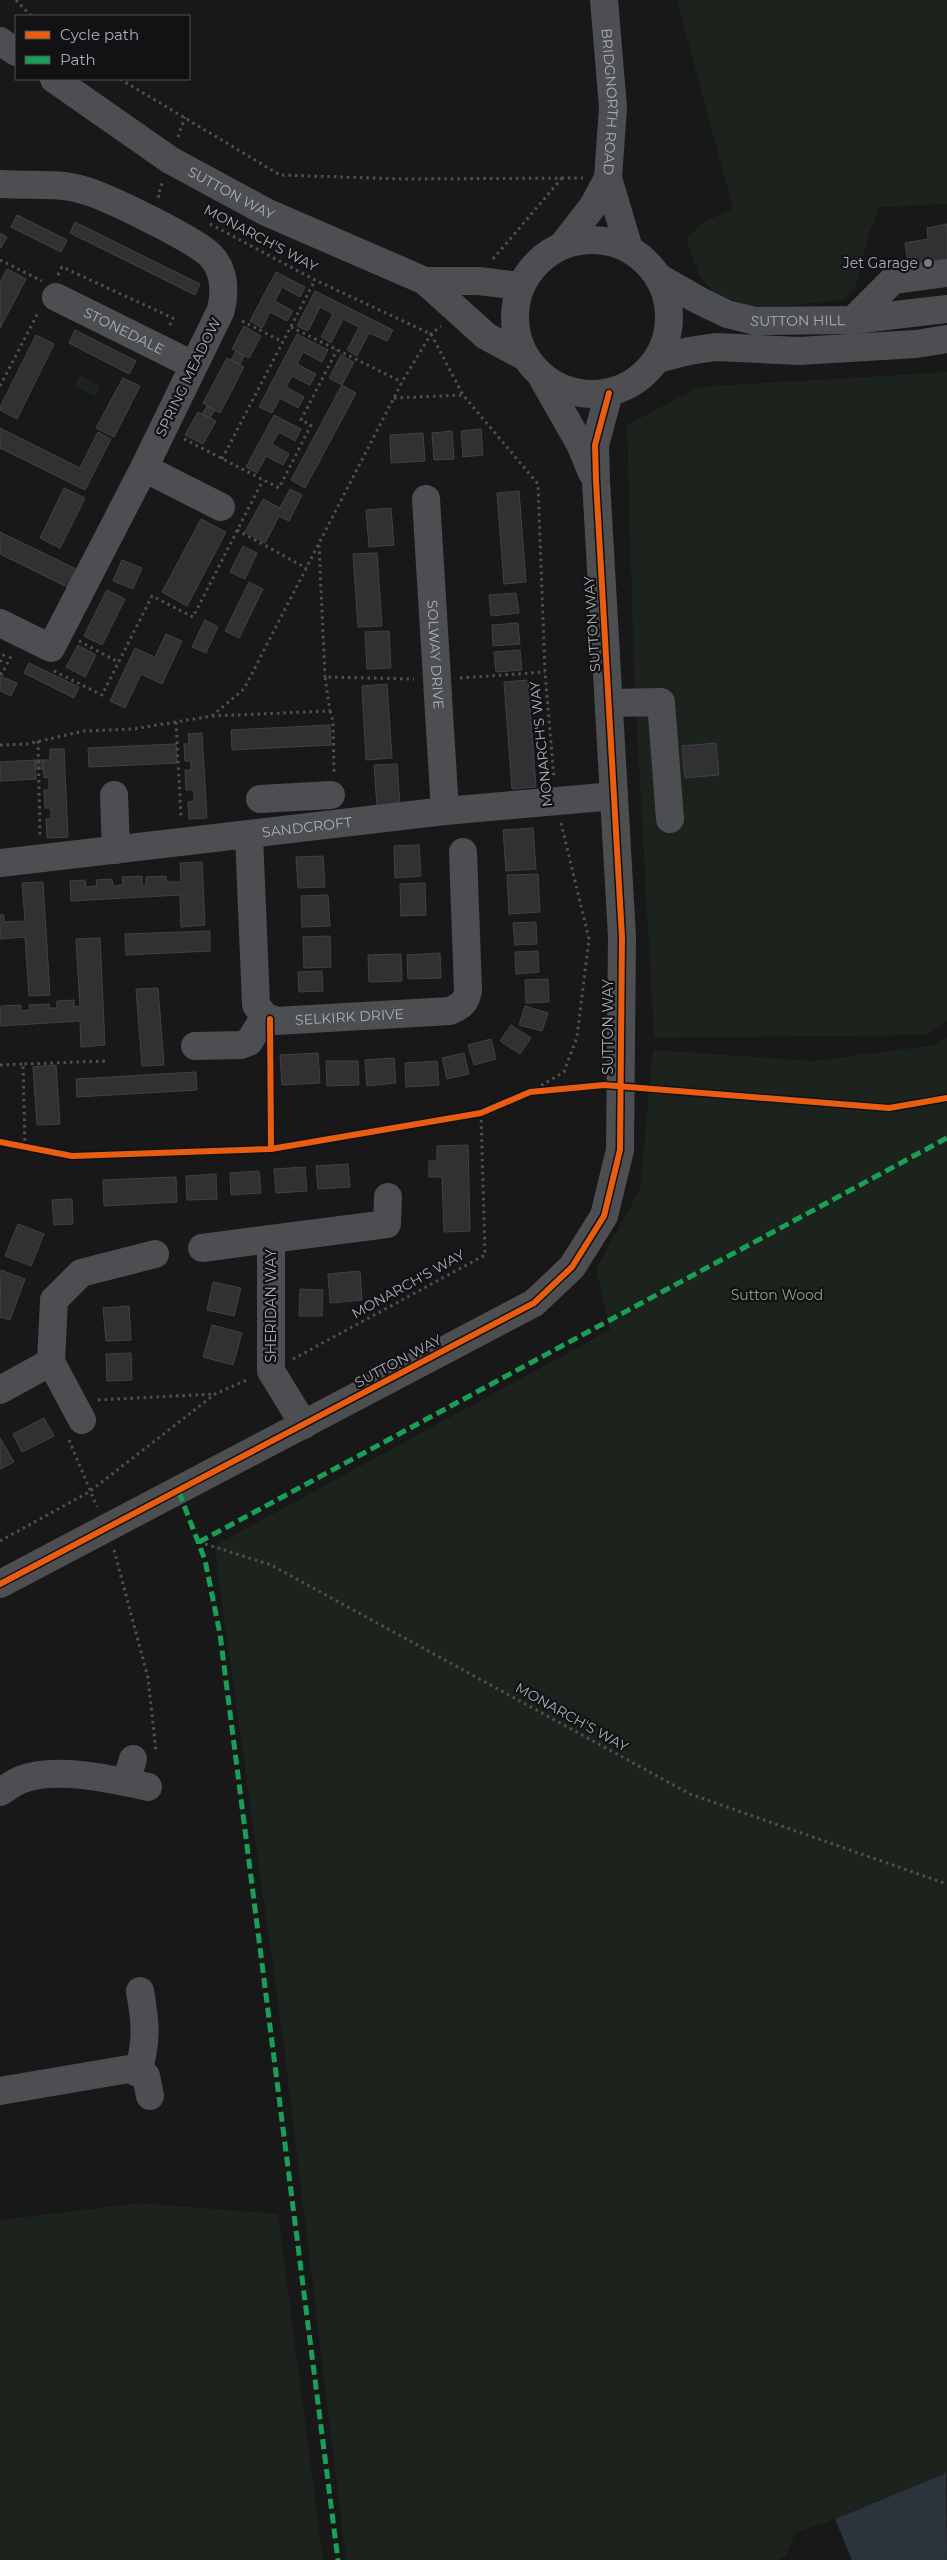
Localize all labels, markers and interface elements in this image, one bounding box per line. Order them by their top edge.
legend [15,15,190,80]
text: Cycle path [60,25,139,44]
street label: BRIDGNORTH ROAD [597,28,622,176]
text: Path [60,50,96,69]
street label: SUTTON WAY [185,162,277,224]
street label: MONARCH'S WAY [201,200,321,276]
place label: Jet Garage [842,254,918,272]
marker: Jet Garage [922,257,934,269]
street label: STONEDALE [81,303,167,358]
street label: SUTTON HILL [748,311,846,331]
street label: SPRING MEADOW [151,314,225,439]
street label: SUTTON WAY [580,576,604,672]
street label: SOLWAY DRIVE [423,599,448,710]
street label: MONARCH'S WAY [525,680,557,808]
street label: SANDCROFT [261,813,353,841]
street label: SUTTON WAY [599,979,617,1075]
street label: SELKIRK DRIVE [295,1005,404,1029]
street label: MONARCH'S WAY [348,1245,468,1323]
street label: SHERIDAN WAY [262,1249,280,1363]
park label: Sutton Wood [731,1286,823,1304]
street label: SUTTON WAY [352,1331,445,1391]
street label: MONARCH'S WAY [512,1678,632,1756]

